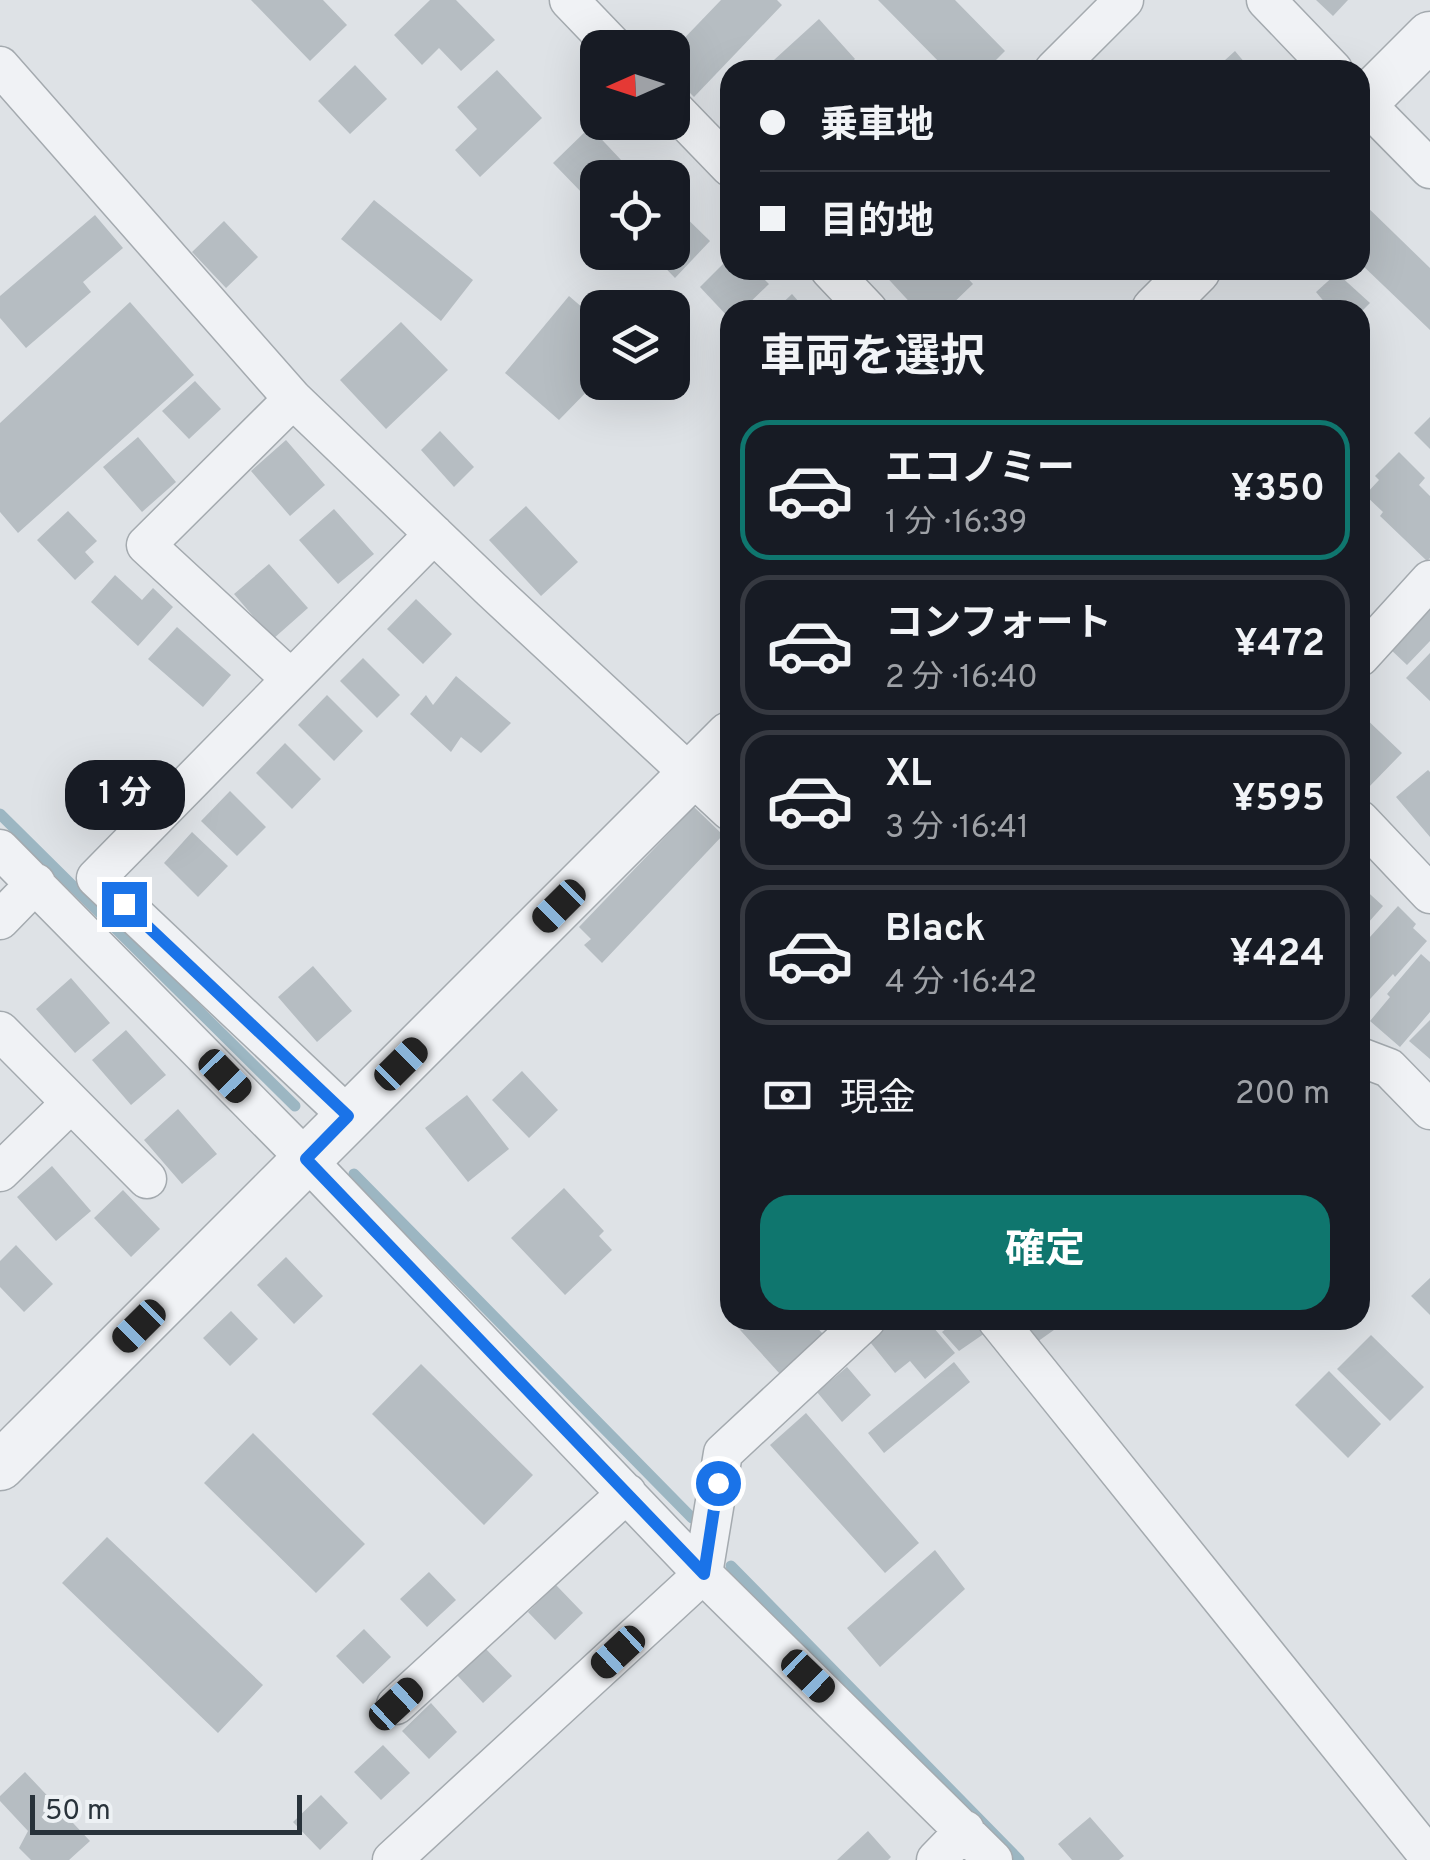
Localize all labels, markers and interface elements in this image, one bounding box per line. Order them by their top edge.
north arrow [580,30,690,140]
map controls [580,30,690,400]
text: 乗車地 [820,103,934,152]
button: locate [580,160,690,270]
text: 目的地 [820,199,934,248]
button: layers [580,290,690,400]
text: 車両を選択 [760,331,985,388]
icon: car [765,445,855,535]
text: エコノミー [885,446,1075,495]
text: ¥350 [1231,466,1325,515]
text: 1 分 · 16:39 [885,504,1027,544]
icon: car [765,600,855,690]
text: コンフォート [885,601,1112,650]
text: ¥472 [1234,621,1325,670]
text: 2 分 · 16:40 [885,659,1038,699]
text: XL [885,751,932,800]
icon: car [765,755,855,845]
callout: 1 分 [64,759,184,829]
text: 1 分 [99,775,151,815]
text: ¥595 [1232,776,1325,825]
text: 3 分 · 16:41 [885,809,1029,849]
car [527,874,591,938]
route end [102,882,147,927]
text: Black [885,906,985,955]
icon: car [765,910,855,1000]
text: ¥424 [1230,931,1325,980]
text: 4 分 · 16:42 [885,964,1037,1004]
car [369,1032,433,1096]
car [193,1044,257,1108]
icon: cash [760,1068,815,1123]
text: 200 m [1235,1075,1330,1115]
text: 現金 [840,1076,916,1125]
button: 確定 [760,1195,1330,1310]
car [107,1294,171,1358]
route start [696,1461,741,1506]
car [586,1621,650,1683]
car [776,1644,840,1708]
car [364,1673,428,1735]
scale bar [30,1790,302,1834]
text: 50 m [45,1794,111,1830]

